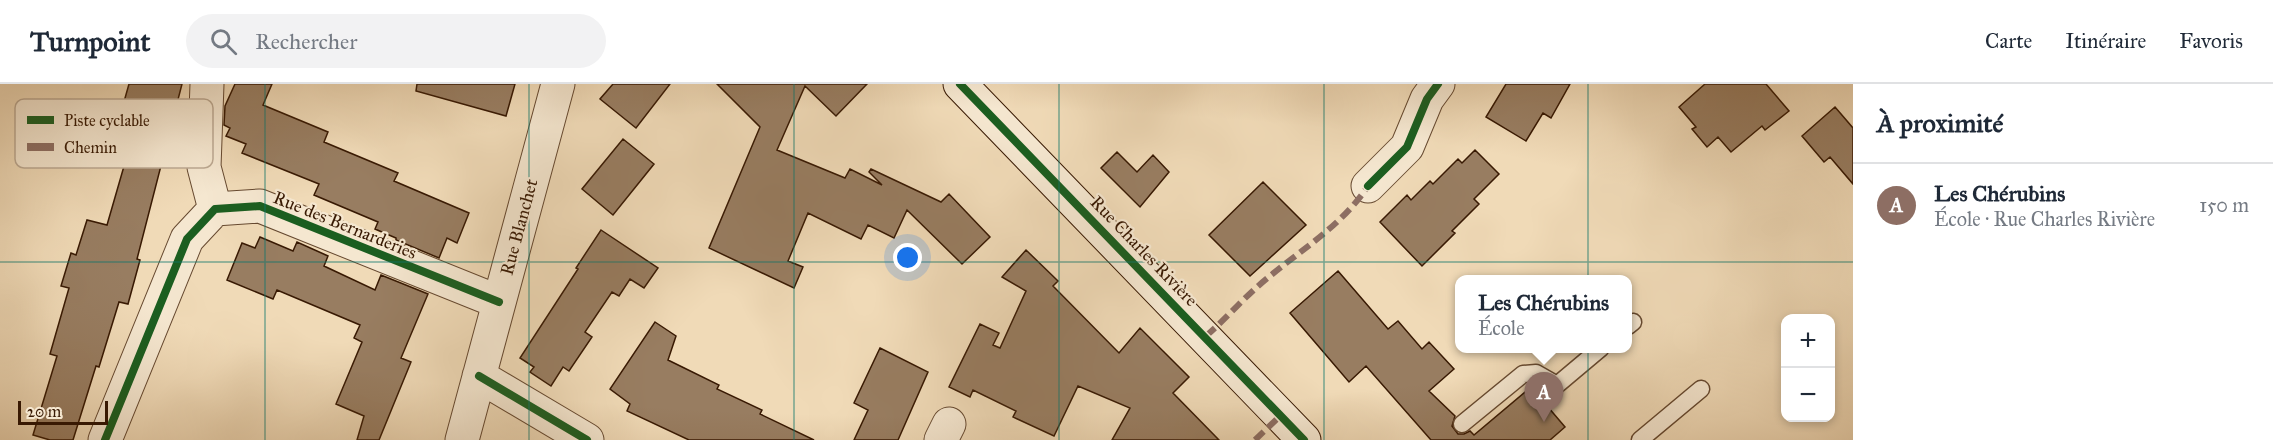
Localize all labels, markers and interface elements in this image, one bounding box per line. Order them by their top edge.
search box [186,14,606,68]
text: Turnpoint [30,24,150,59]
icon: search [207,25,240,58]
text: Rechercher [255,28,357,55]
text: Carte [1985,28,2032,54]
text: Itinéraire [2065,28,2146,54]
text: Favoris [2179,28,2243,54]
legend [15,99,213,168]
text: À proximité [1877,107,2003,139]
text: Piste cyclable [64,111,150,130]
text: Chemin [64,138,117,157]
street label: Rue Blanchet [496,176,543,278]
text: Les Chérubins [1934,180,2065,207]
street label: Rue des Bernarderies [270,186,420,264]
street label: Rue Charles Rivière [1086,191,1202,311]
text: A [1890,193,1903,217]
text: 150 m [2199,193,2249,217]
text: École · Rue Charles Rivière [1934,207,2155,231]
your location [893,243,922,272]
popup [1455,275,1632,353]
text: Les Chérubins [1478,289,1609,316]
map controls [1781,314,1835,422]
button: + [1781,314,1835,368]
text: École [1478,316,1525,340]
button: − [1781,368,1835,422]
pin: A [1524,372,1564,422]
scale bar [18,398,108,426]
text: 20 m [27,402,61,421]

